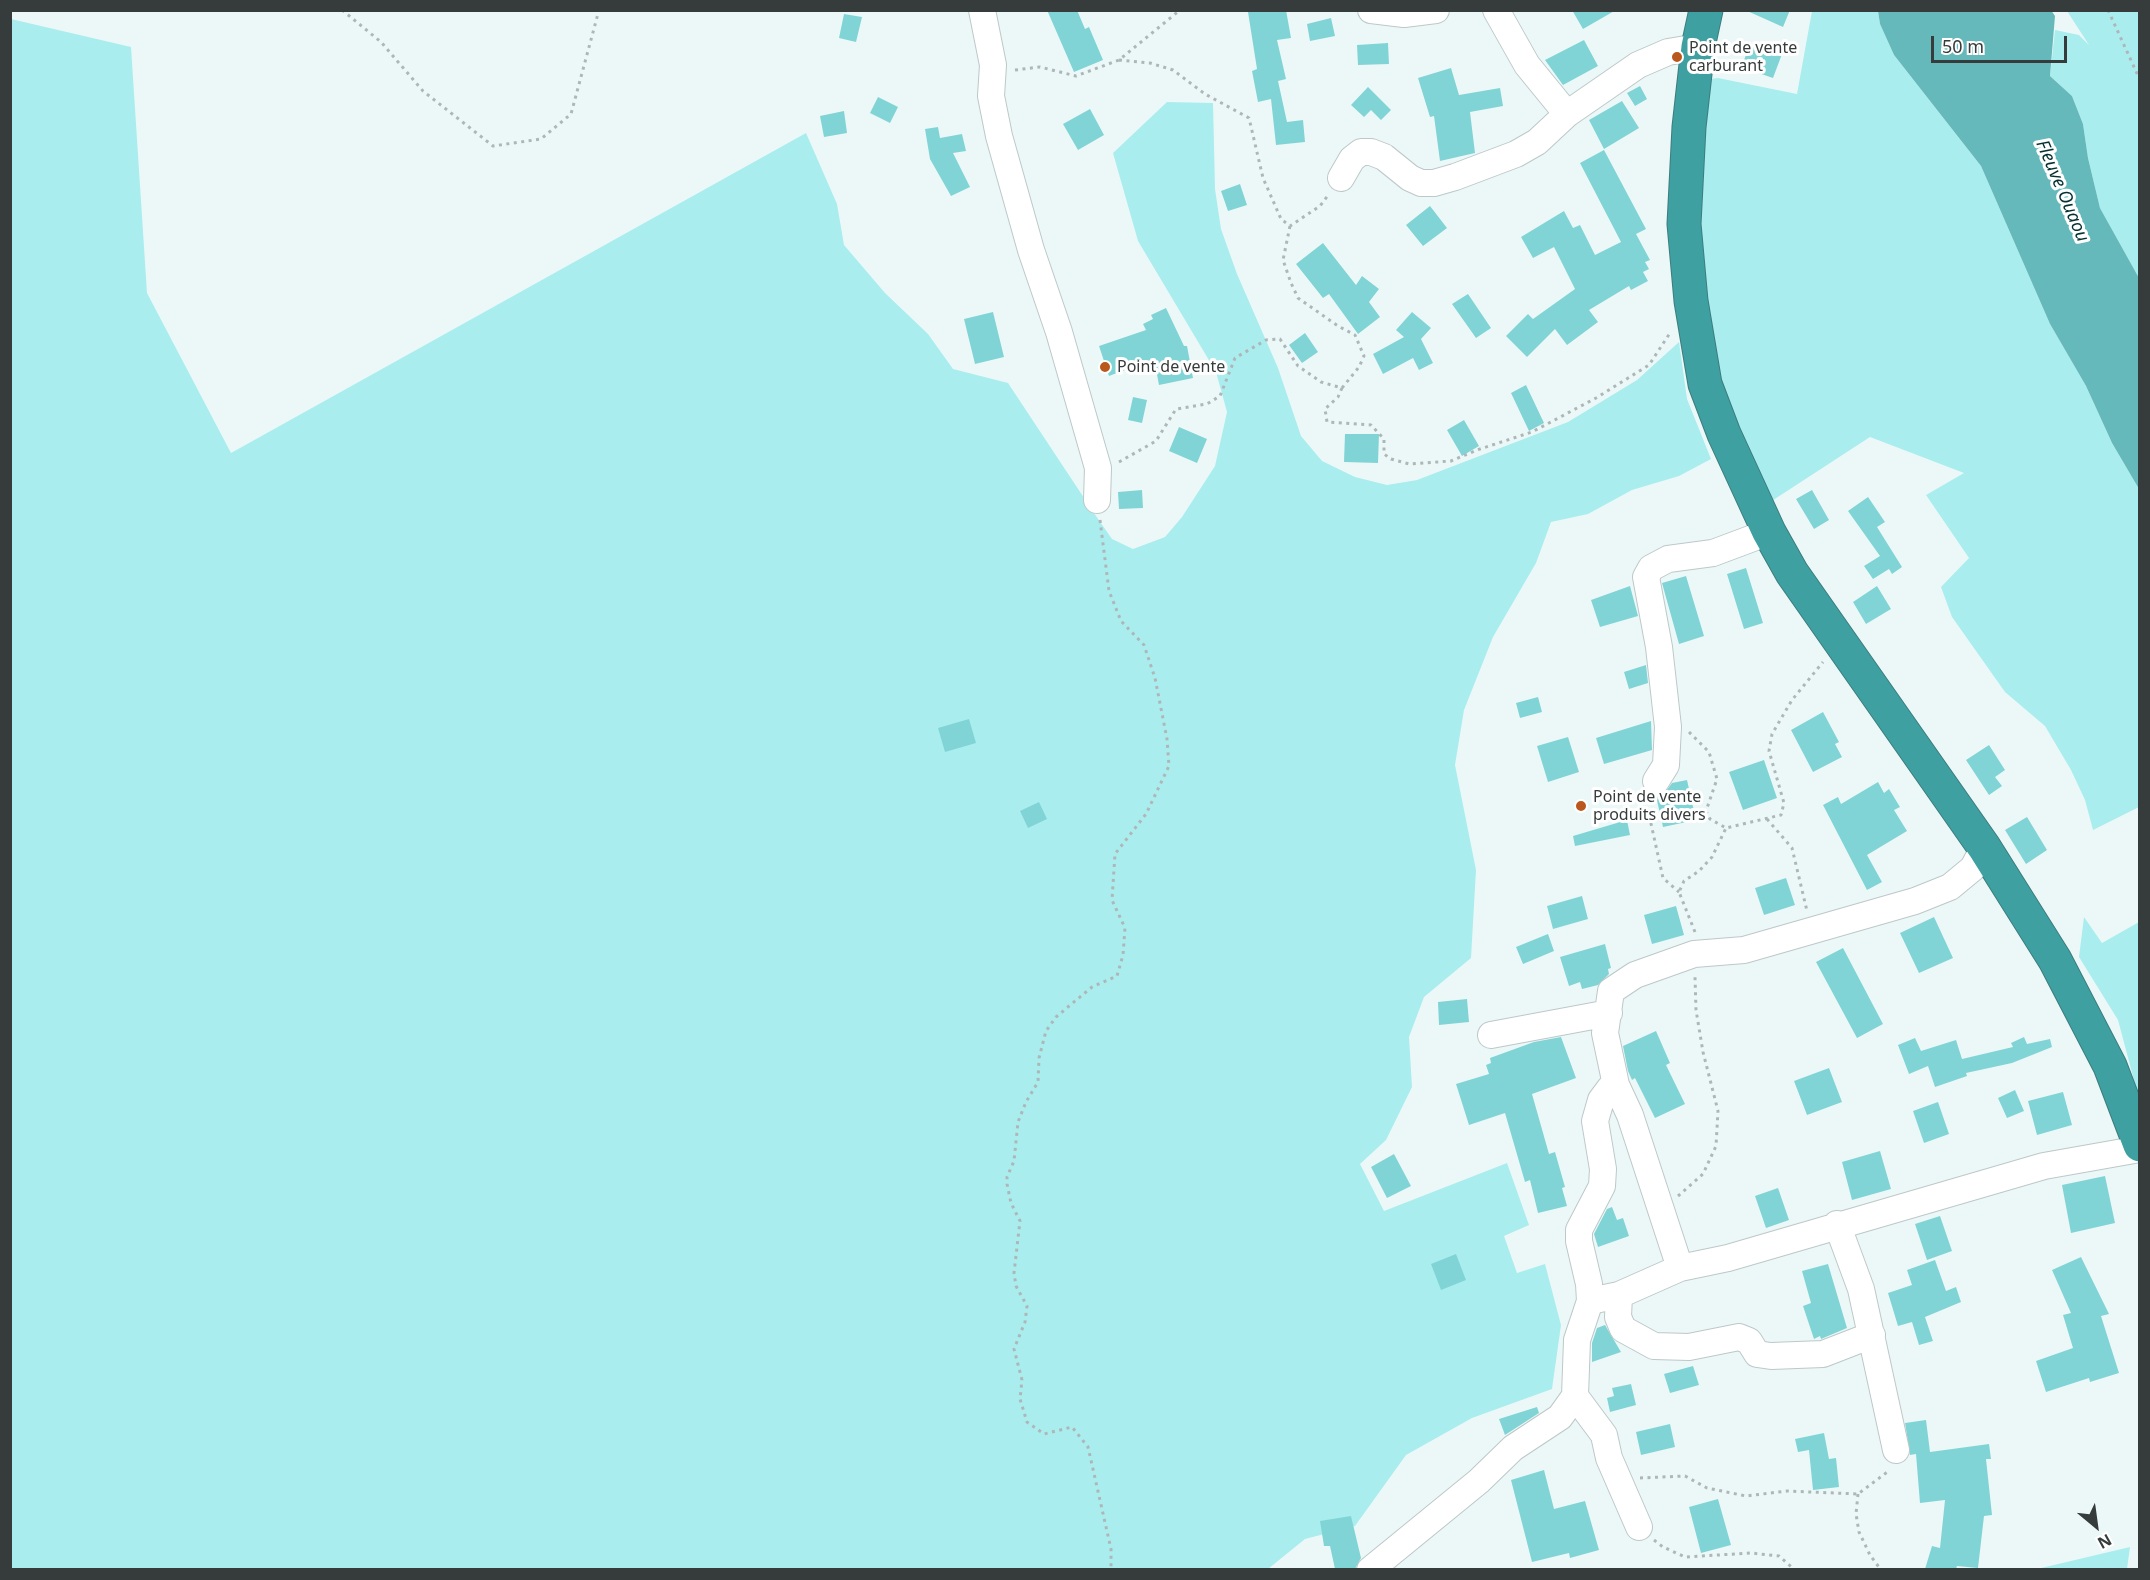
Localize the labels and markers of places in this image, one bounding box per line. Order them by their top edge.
place label: Point de vente carburant [1689,38,1797,76]
marker: Point de vente carburant [1670,50,1684,64]
place label: Point de vente [1117,357,1225,377]
marker: Point de vente [1098,360,1112,374]
place label: Point de vente produits divers [1593,787,1706,825]
marker: Point de vente produits divers [1574,799,1588,813]

